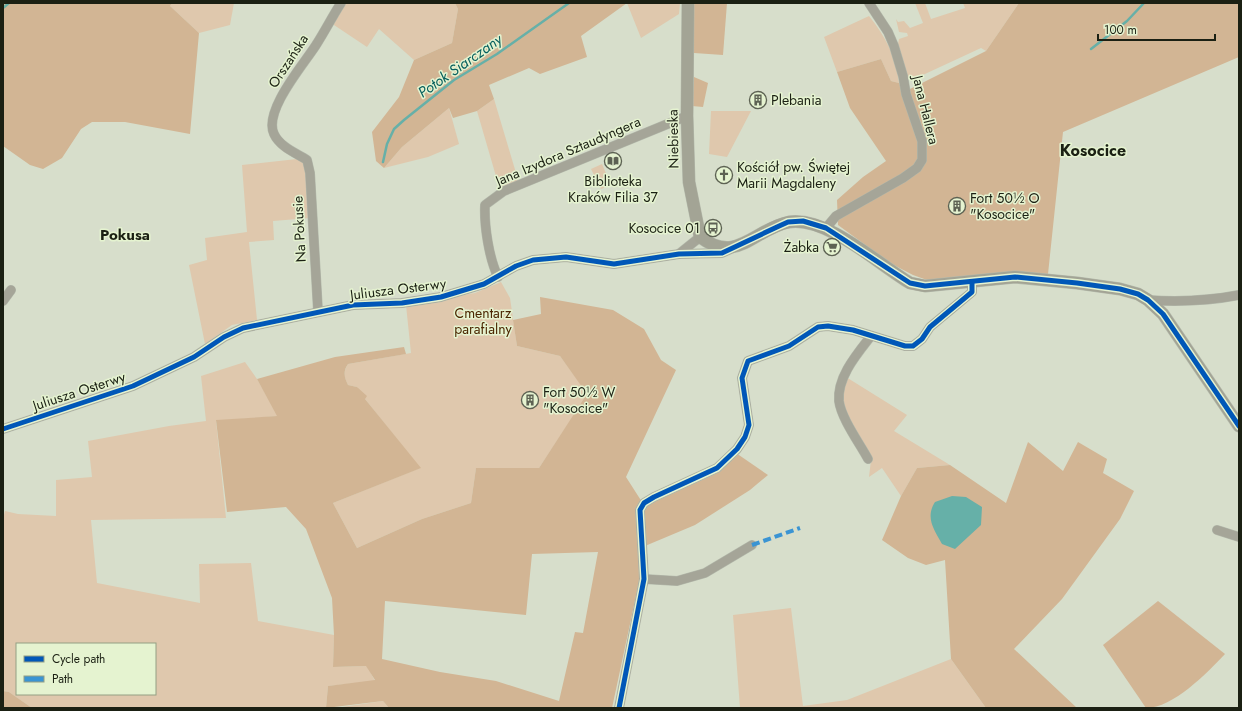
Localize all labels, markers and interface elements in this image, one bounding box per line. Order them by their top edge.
scale bar [1098,16,1215,42]
text: 100 m [1104,21,1137,39]
water label: Potok Siarczany [413,28,508,103]
street label: Orszańska [263,30,313,92]
street label: Jana Hallera [907,72,944,147]
building icon: Plebania [748,90,768,110]
place label: Plebania [771,90,822,110]
street label: Niebieska [662,109,684,169]
street label: Jana Izydora Sztaudyngera [491,111,644,191]
district label: Kosocice [1060,139,1126,162]
library icon: Biblioteka Kraków Filia 37 [603,151,623,171]
place label: Kościół pw. Świętej Marii Magdaleny [737,157,850,193]
church icon: Kościół pw. Świętej Marii Magdaleny [714,165,734,185]
place label: Biblioteka Kraków Filia 37 [568,171,659,207]
place label: Fort 50½ O "Kosocice" [970,188,1040,224]
street label: Na Pokusie [287,195,311,263]
building icon: Fort 50½ O "Kosocice" [947,196,967,216]
place label: Kosocice 01 [628,218,700,238]
bus stop icon: Kosocice 01 [703,218,723,238]
district label: Pokusa [100,224,150,246]
place label: Żabka [784,237,819,257]
supermarket icon: Żabka [822,237,842,257]
street label: Juliusza Osterwy [347,273,448,305]
park label: Cmentarz parafialny [454,303,512,339]
street label: Juliusza Osterwy [28,366,129,416]
place label: Fort 50½ W "Kosocice" [543,382,616,418]
building icon: Fort 50½ W "Kosocice" [520,390,540,410]
legend [16,643,156,695]
text: Cycle path [52,650,105,668]
text: Path [52,670,73,688]

